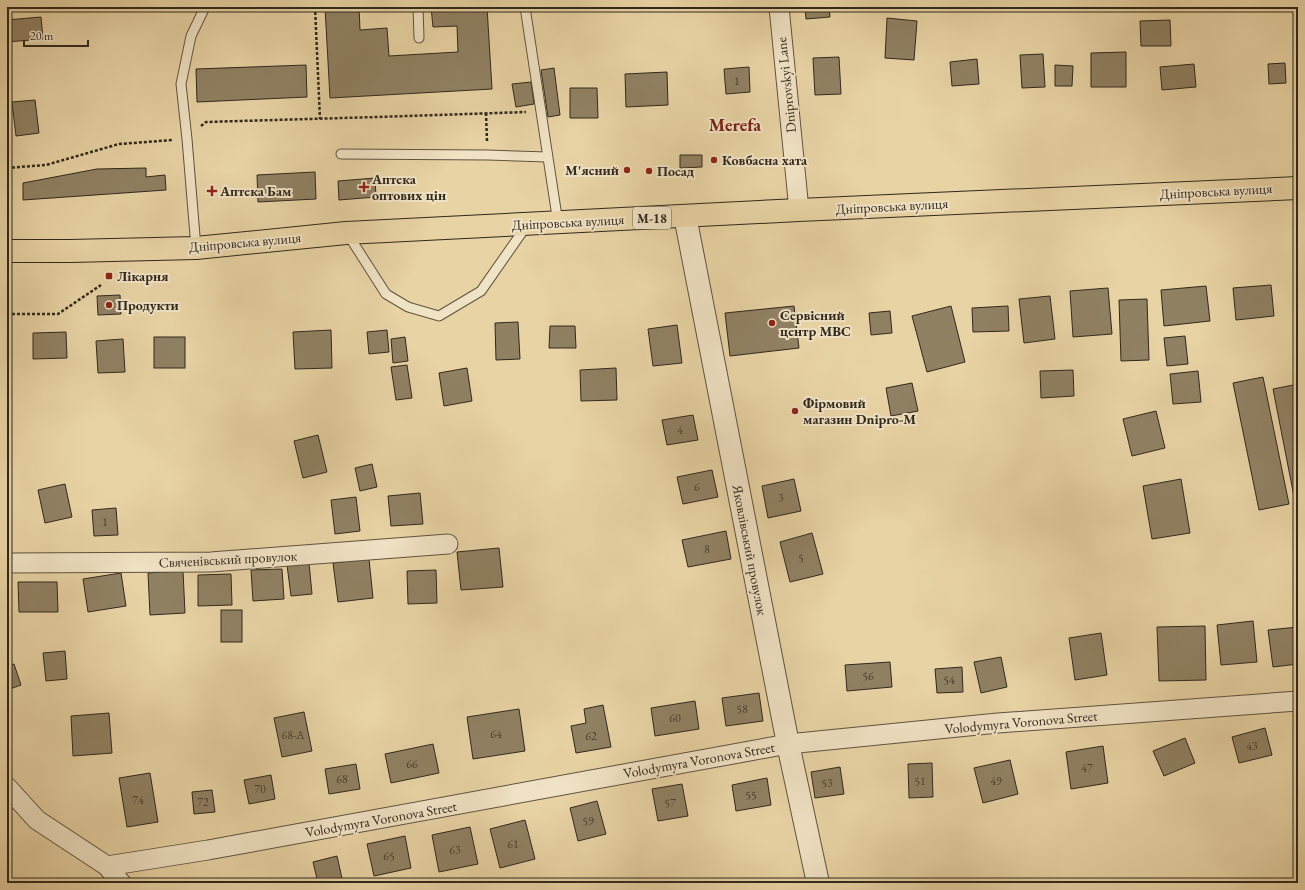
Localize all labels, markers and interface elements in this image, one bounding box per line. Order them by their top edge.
scale bar [24,22,88,48]
text: 20 m [30,28,54,44]
street label: Dniprovskyi Lane [772,36,800,134]
house number: 1 [734,73,740,89]
district label: Merefa [709,113,761,136]
place label: Ковбасна хата [722,151,808,169]
marker: Ковбасна хата [709,155,719,165]
place label: М'ясний [565,161,619,179]
place label: Посад [657,162,695,180]
marker: М'ясний [622,165,632,175]
marker: Посад [644,166,654,176]
place label: Аптека оптових цін [371,170,446,204]
street label: Дніпровська вулиця [1159,179,1273,203]
place label: Аптека Бам [219,182,292,200]
marker: Аптека оптових цін [359,182,369,192]
marker: Аптека Бам [207,186,217,196]
street label: Дніпровська вулиця [835,194,949,218]
road number: М-18 [633,207,671,229]
street label: Дніпровська вулиця [511,210,625,234]
street label: Дніпровська вулиця [188,228,302,256]
place label: Лікарня [117,267,169,285]
marker: Лікарня [104,271,114,281]
place label: Продукти [117,296,179,314]
marker: Продукти [104,300,114,310]
place label: Сервісний центр МВС [780,306,851,340]
marker: Сервісний центр МВС [767,318,777,328]
place label: Фірмовий магазин Dnipro-M [803,394,916,428]
marker: Фірмовий магазин Dnipro-M [790,406,800,416]
house number: 4 [677,422,683,438]
house number: 6 [694,479,700,495]
street label: Яковлівський провулок [728,482,772,617]
house number: 3 [778,490,784,506]
house number: 1 [102,514,108,530]
house number: 8 [704,541,710,557]
street label: Свяченівський провулок [158,546,298,572]
house number: 5 [798,550,804,566]
house number: 56 [862,668,874,684]
house number: 54 [943,672,955,688]
house number: 58 [736,701,748,717]
street label: Volodymyra Voronova Street [944,706,1099,738]
house number: 60 [669,710,681,726]
house number: 64 [490,726,502,742]
house number: 68-А [281,727,305,743]
house number: 62 [585,728,597,744]
street label: Volodymyra Voronova Street [622,738,777,782]
house number: 43 [1246,738,1258,754]
house number: 66 [406,756,418,772]
house number: 47 [1081,760,1093,776]
house number: 68 [336,771,348,787]
house number: 51 [914,773,926,789]
house number: 49 [990,773,1002,789]
house number: 53 [821,775,833,791]
house number: 70 [254,781,266,797]
house number: 55 [745,787,757,803]
house number: 74 [132,792,144,808]
house number: 72 [197,794,209,810]
house number: 57 [664,795,676,811]
street label: Volodymyra Voronova Street [304,797,459,841]
house number: 59 [582,813,594,829]
house number: 61 [507,836,519,852]
house number: 63 [449,842,461,858]
house number: 65 [383,848,395,864]

